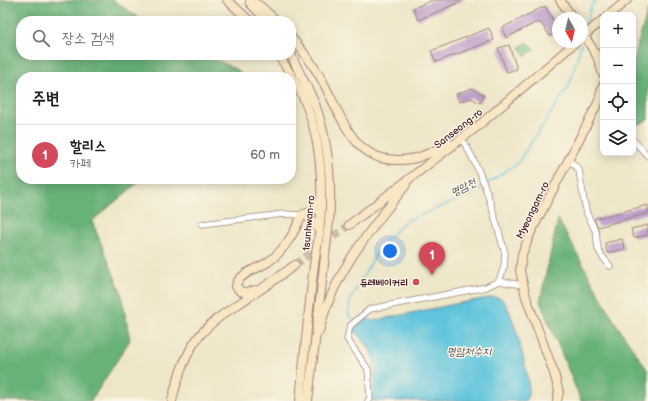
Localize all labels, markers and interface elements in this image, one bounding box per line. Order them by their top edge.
north arrow [552,12,588,48]
map controls [600,12,636,156]
button: + [600,12,636,48]
search box [16,16,296,60]
icon: search [30,27,52,49]
text: 장소 검색 [62,29,114,48]
button: − [600,48,636,84]
button: locate [600,84,636,120]
text: 주변 [32,89,59,109]
street label: Sanseong-ro [432,106,485,151]
button: layers [600,120,636,156]
text: 할리스 [70,137,106,156]
text: 1 [42,147,48,163]
text: 60 m [250,147,280,163]
text: 카페 [70,156,91,172]
water label: 명암천 [448,175,479,199]
street label: Myeongam-ro [514,180,552,241]
street label: 1sunhwan-ro [301,194,317,252]
your location [380,241,400,261]
pin: 1 [419,242,445,275]
place label: 듀레베이커리 [360,277,408,289]
marker: 듀레베이커리 [411,277,421,287]
water label: 명암저수지 [447,345,492,358]

